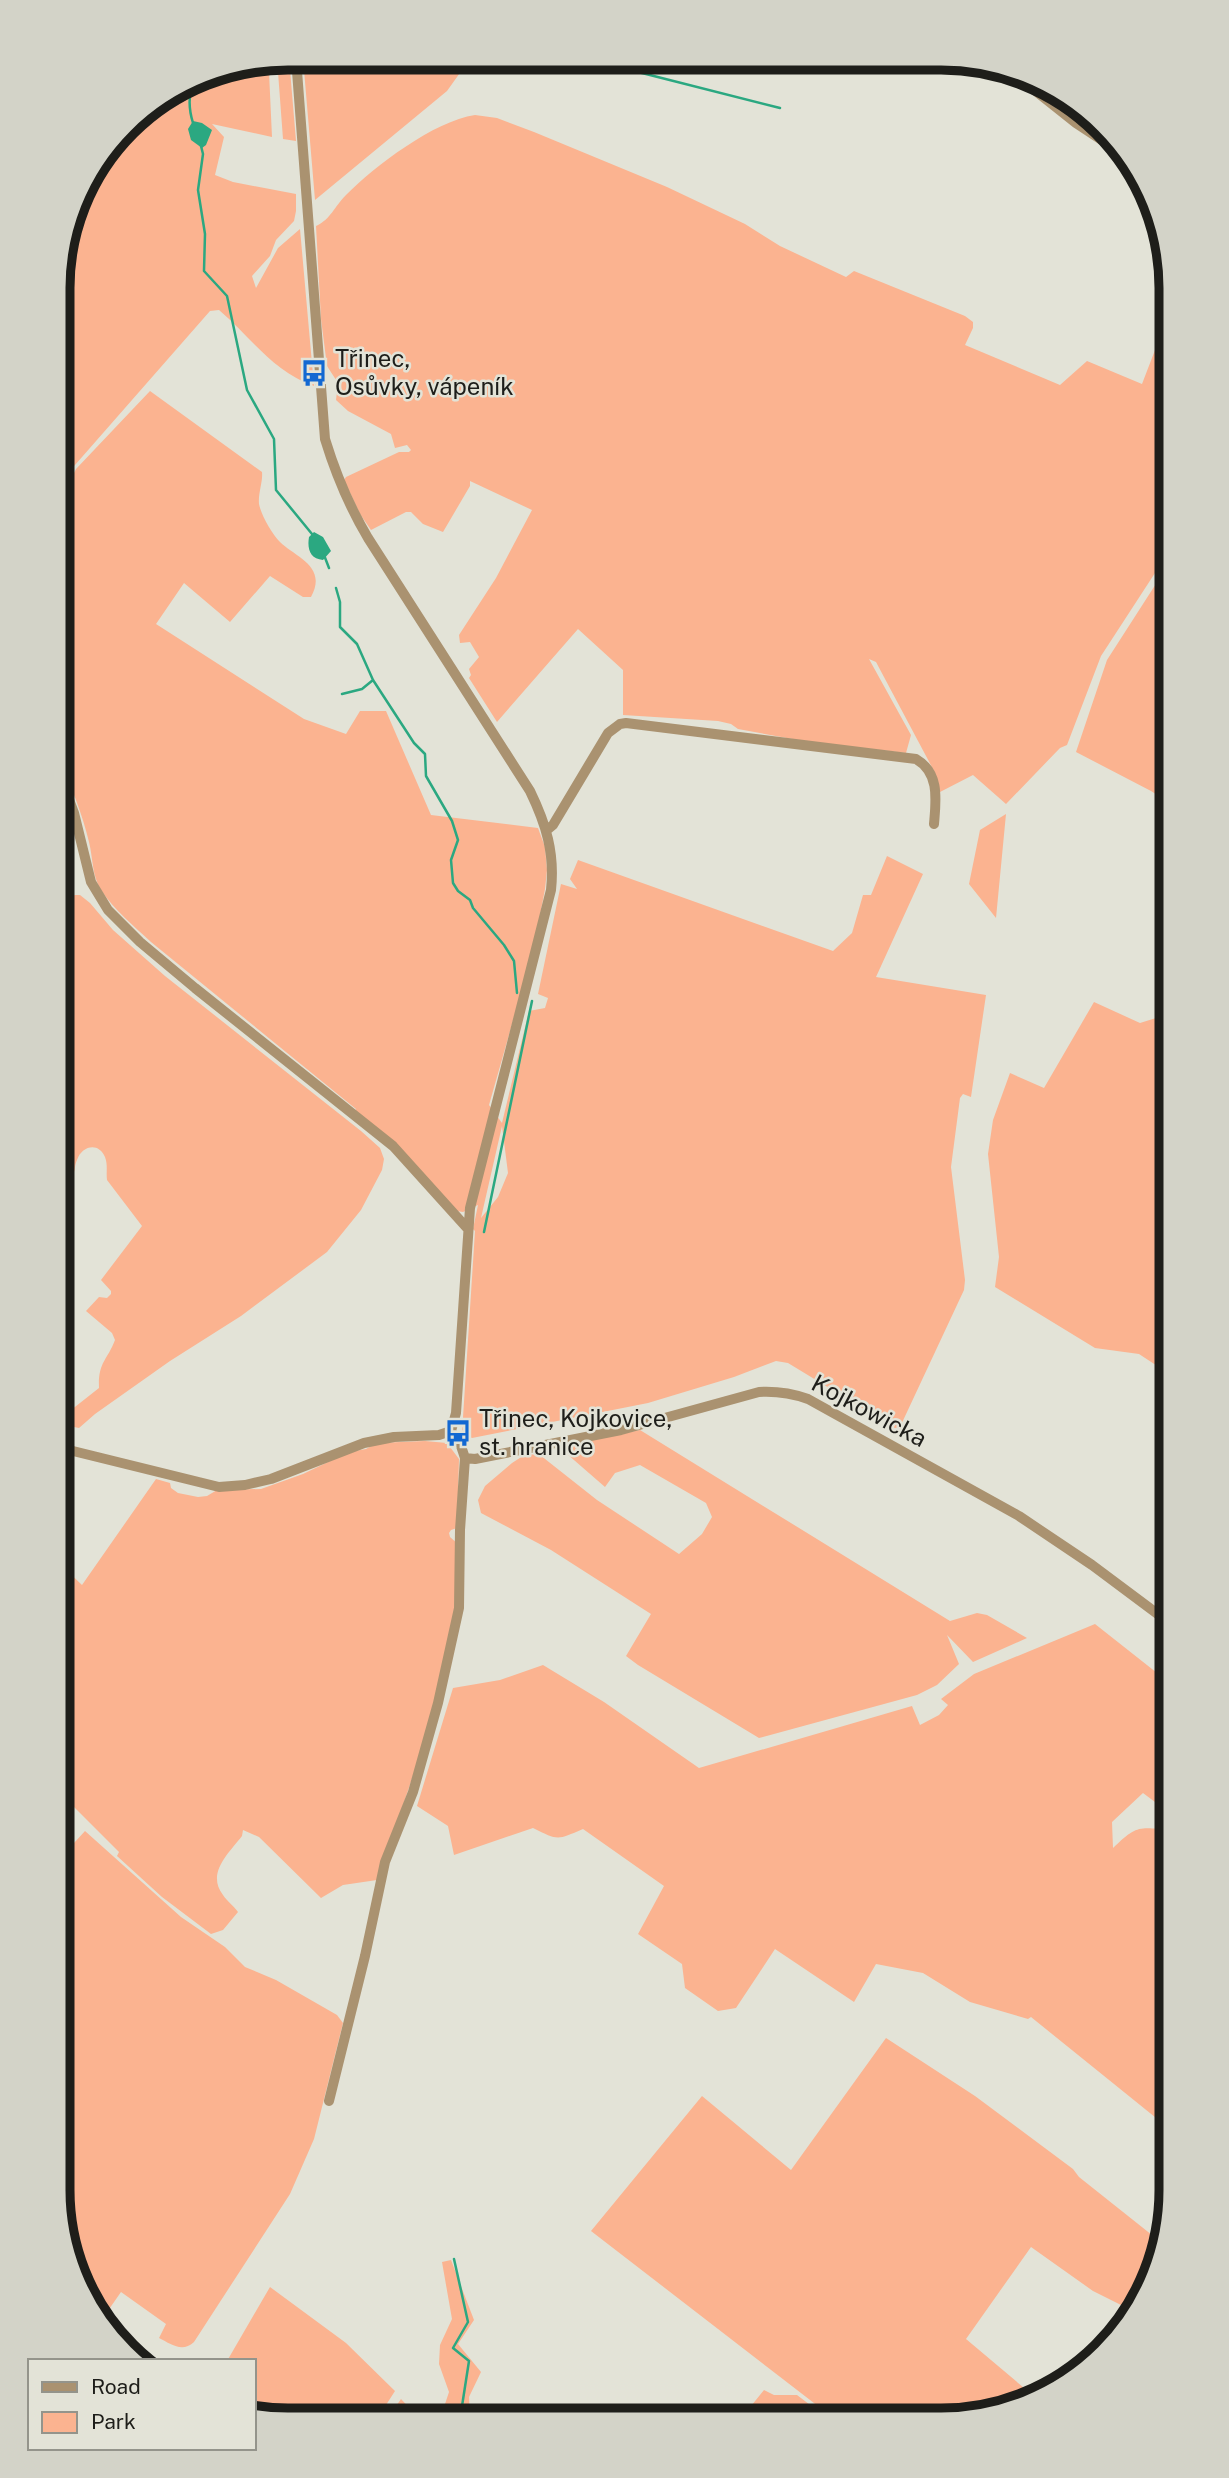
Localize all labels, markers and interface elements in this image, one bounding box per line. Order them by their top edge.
place label: Třinec, Osůvky, vápeník [335,344,514,400]
bus stop icon: Třinec, Osůvky, vápeník [299,358,329,388]
street label: Kojkowicka [807,1368,932,1452]
place label: Třinec, Kojkovice, st. hranice [479,1404,672,1460]
bus stop icon: Třinec, Kojkovice, st. hranice [443,1418,473,1448]
legend [28,2359,256,2450]
text: Road [91,2374,141,2399]
text: Park [91,2409,136,2434]

